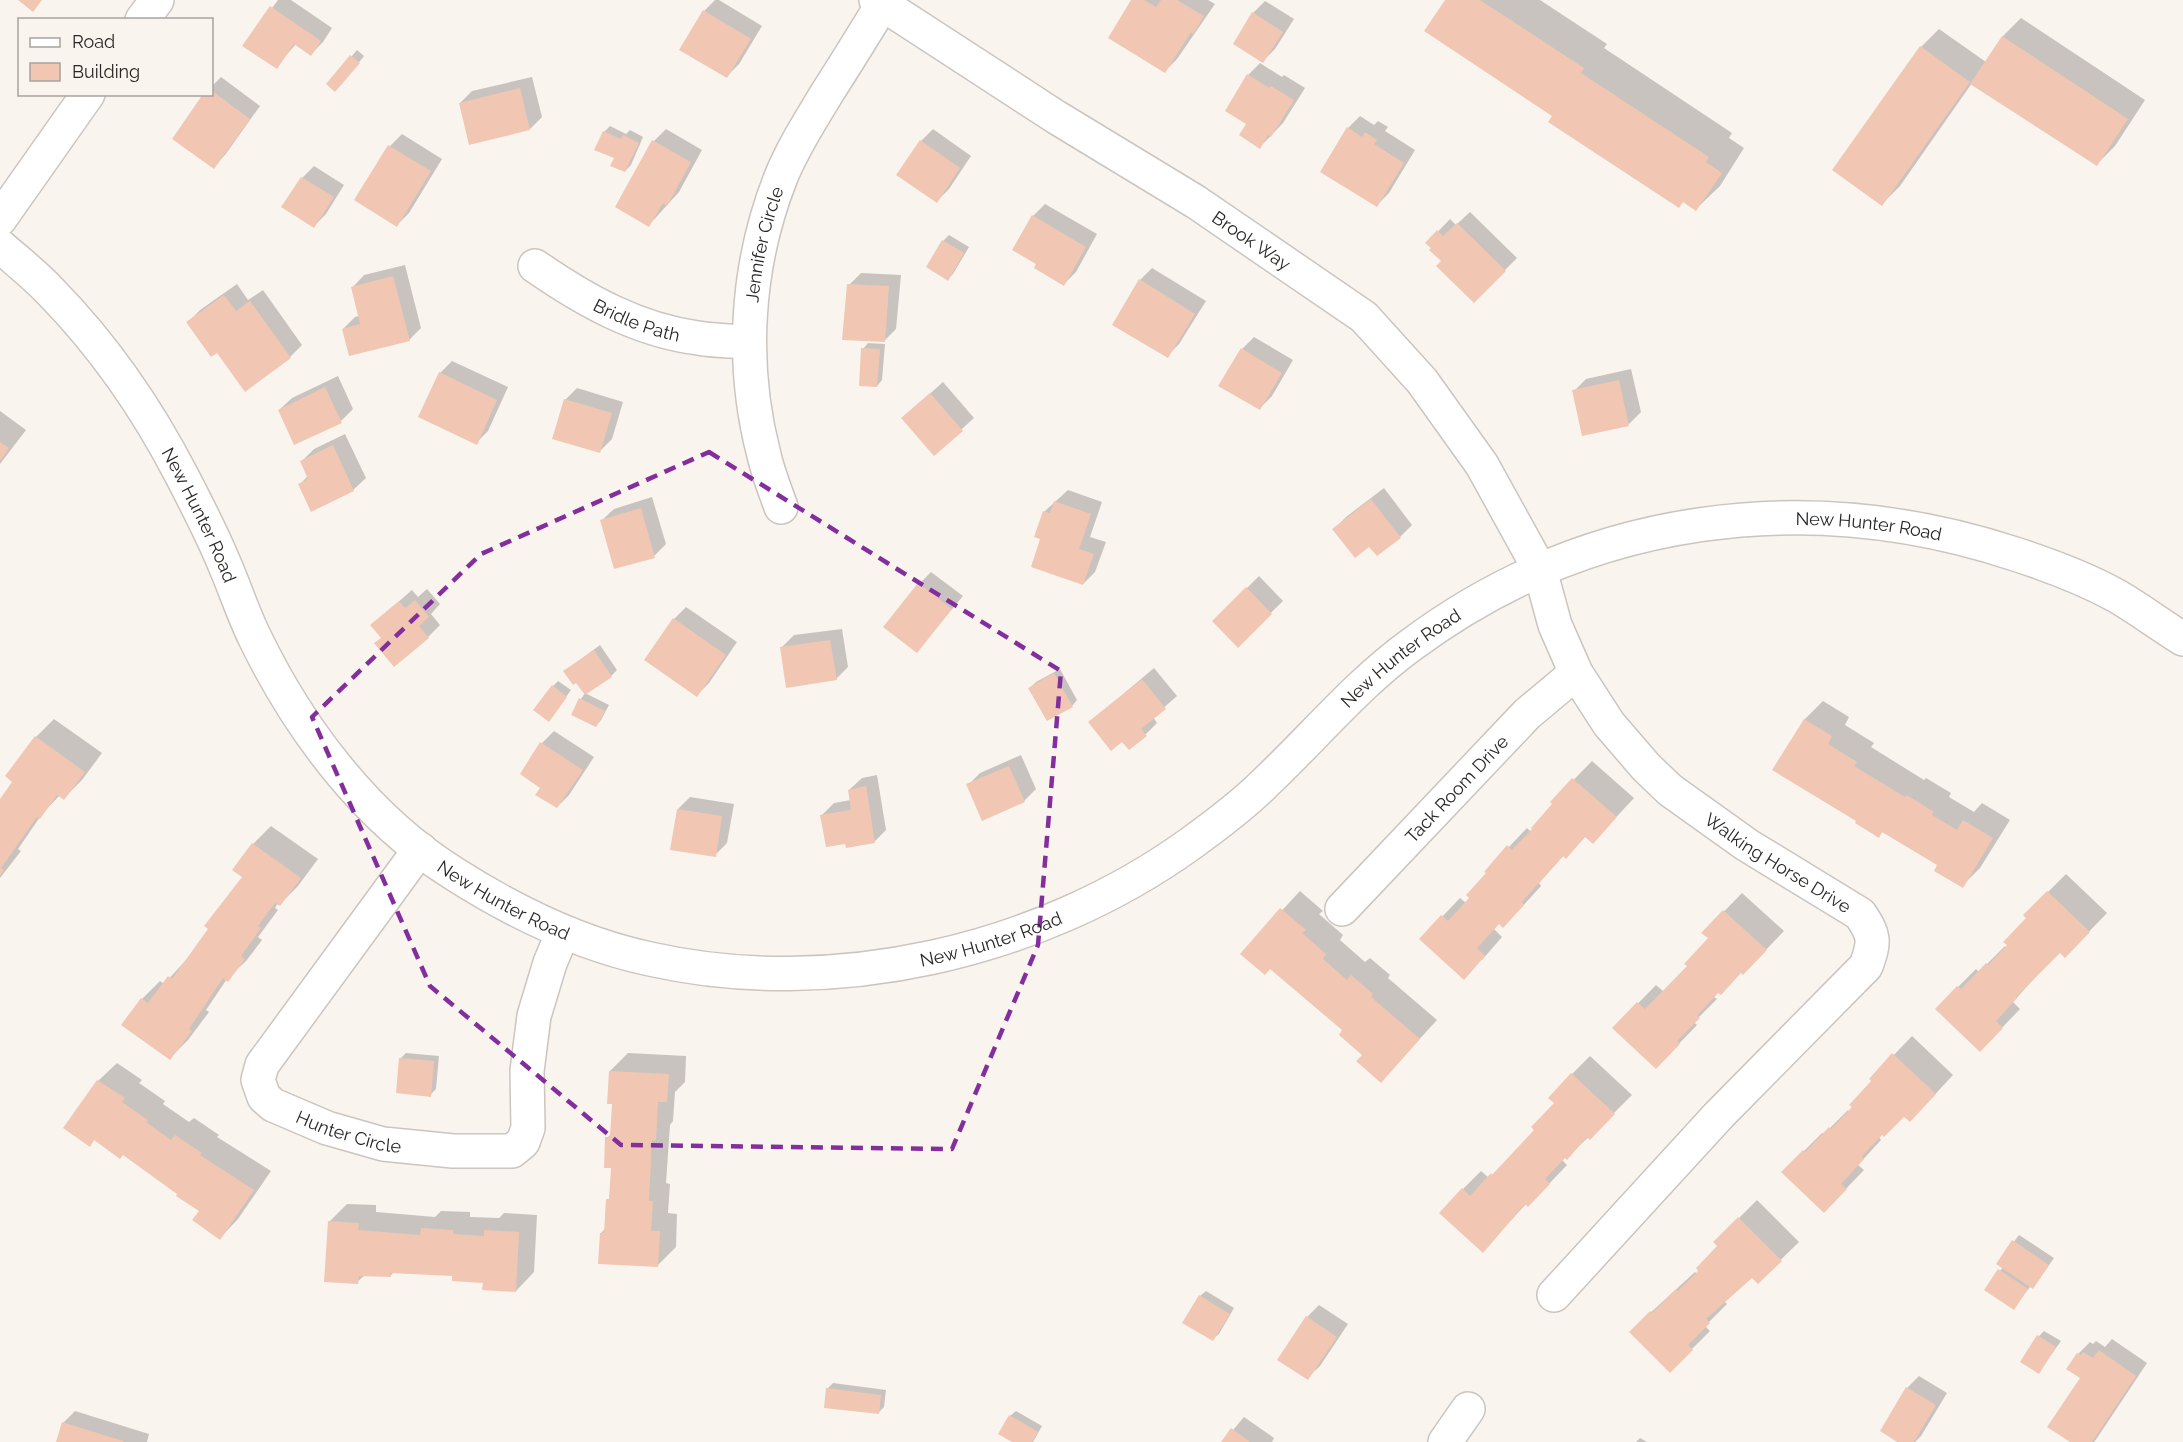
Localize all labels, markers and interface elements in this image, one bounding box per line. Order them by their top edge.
legend [18,18,213,96]
text: Road [72,31,115,52]
text: Building [72,61,140,82]
street label: Jennifer Circle [741,183,787,303]
street label: Brook Way [1209,206,1295,274]
street label: Bridle Path [590,294,682,345]
street label: New Hunter Road [158,444,241,585]
street label: New Hunter Road [1795,507,1944,544]
street label: New Hunter Road [1336,604,1464,712]
street label: Tack Room Drive [1400,730,1512,847]
street label: Walking Horse Drive [1701,808,1856,917]
street label: New Hunter Road [434,855,573,944]
street label: New Hunter Road [918,907,1065,970]
street label: Hunter Circle [293,1106,403,1156]

